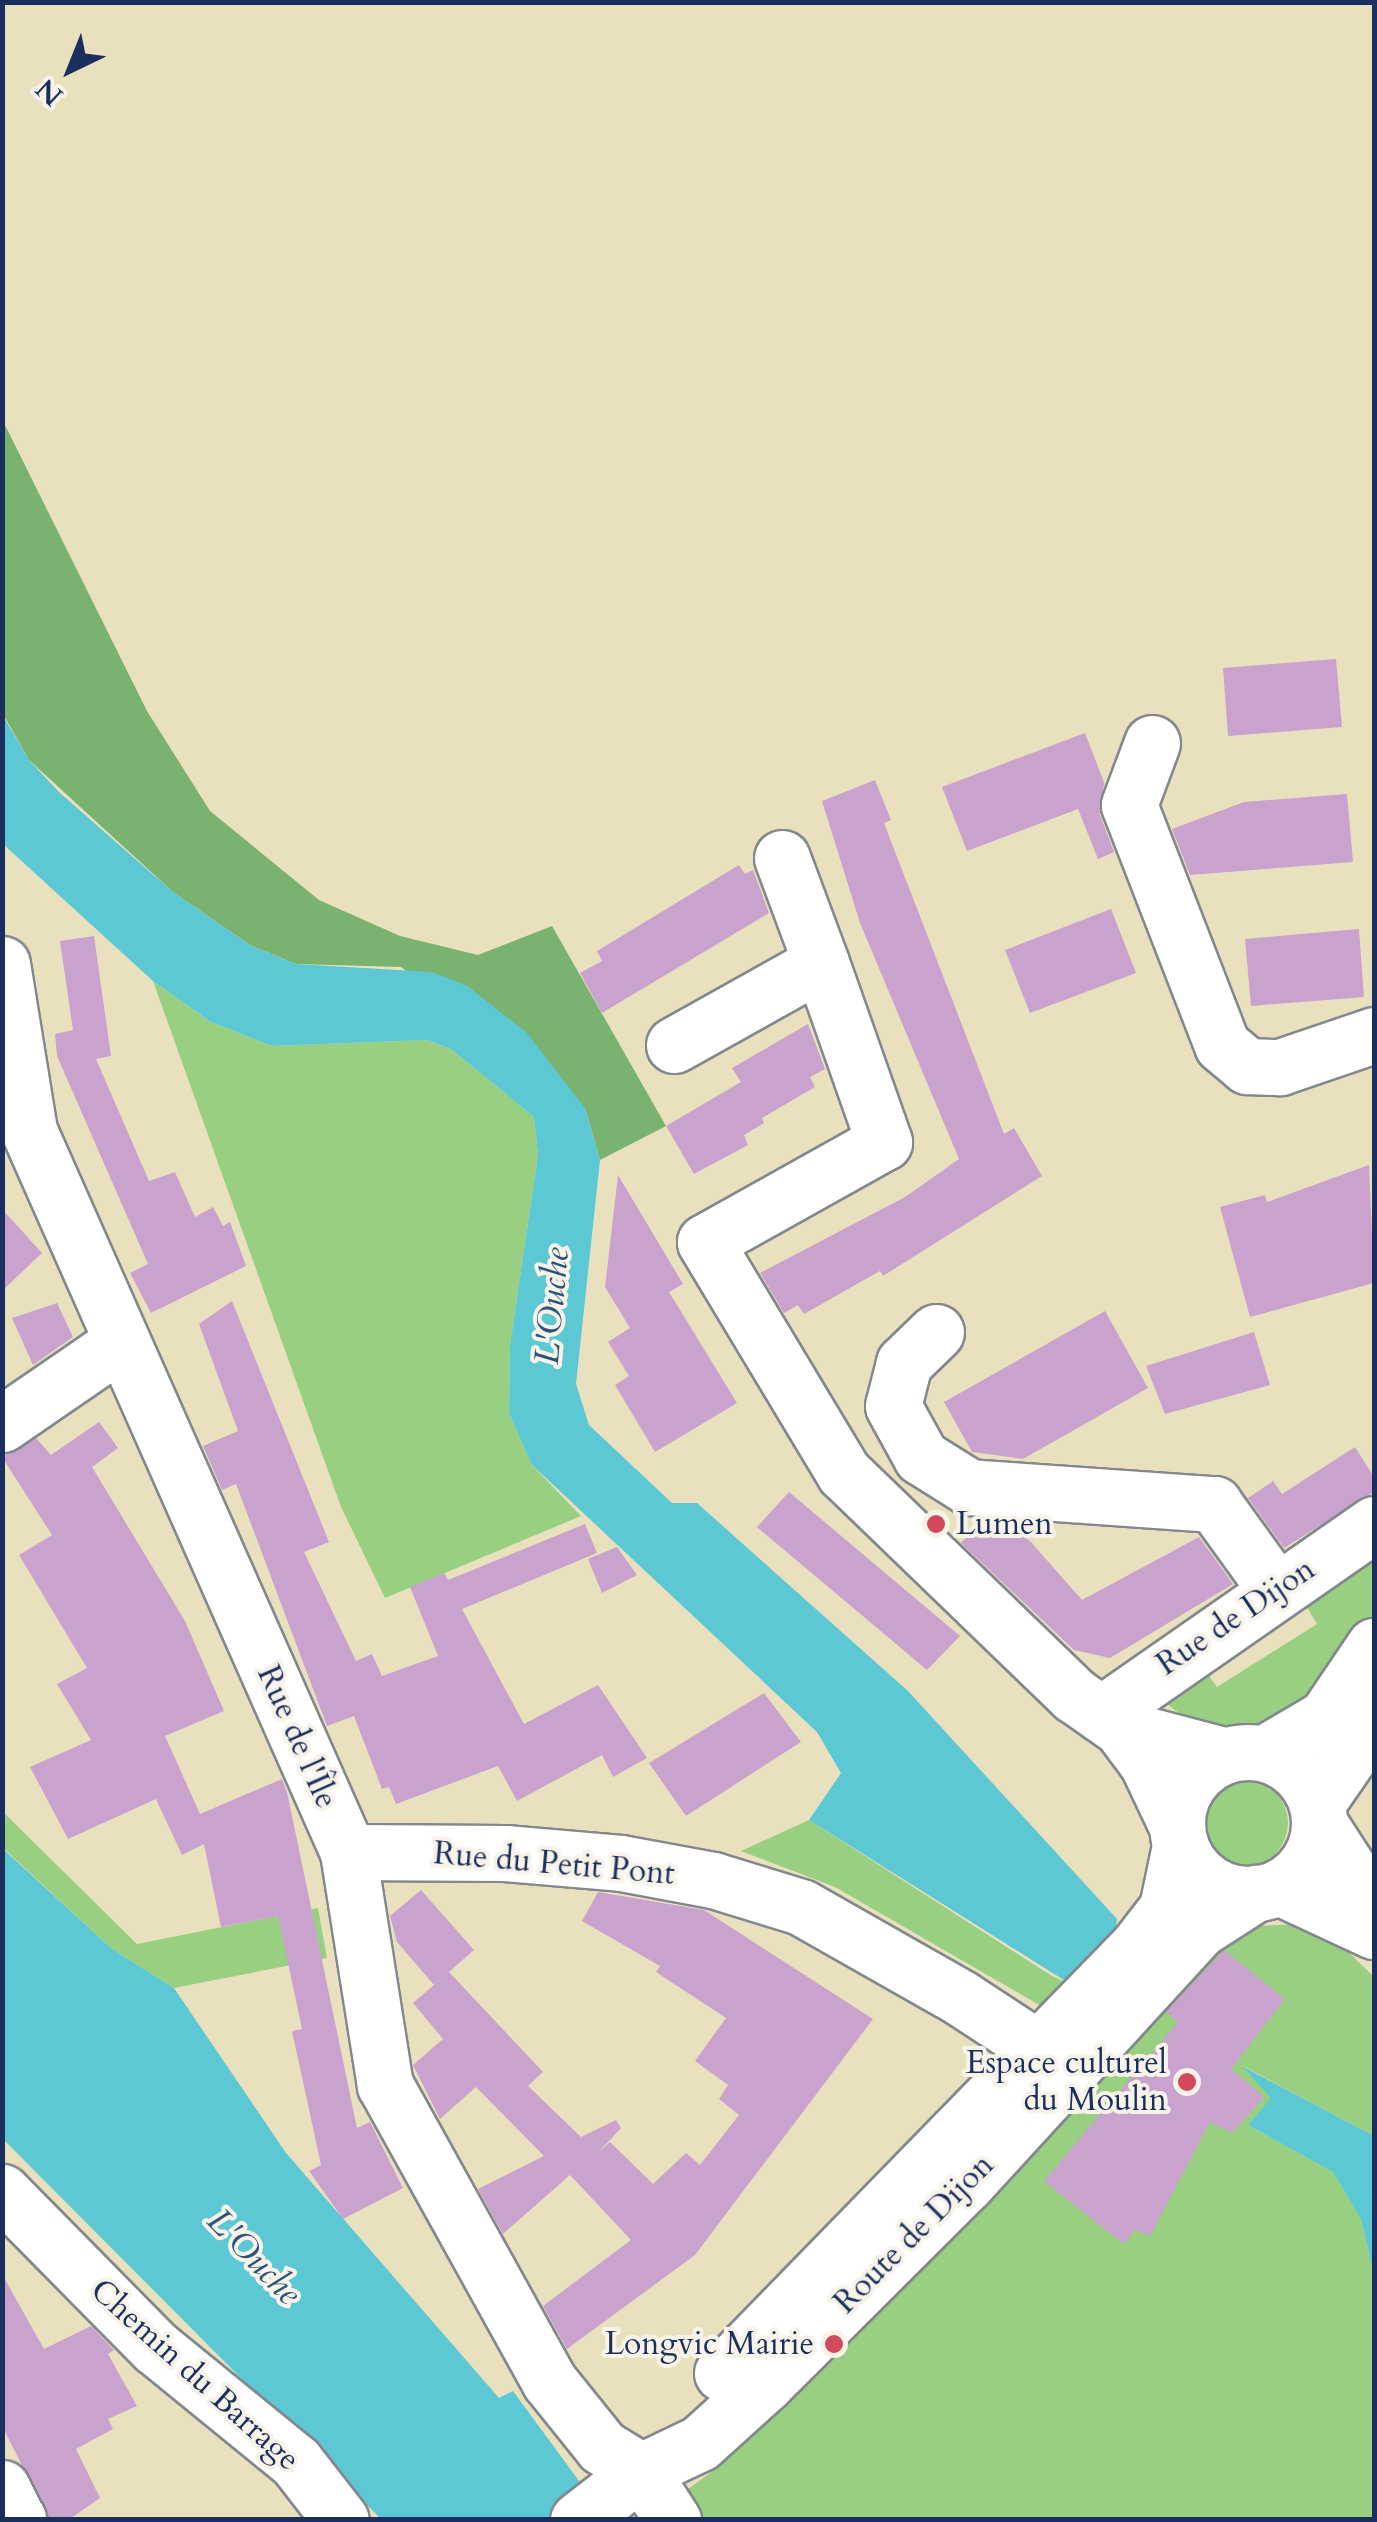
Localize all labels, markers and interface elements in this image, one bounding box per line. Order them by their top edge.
north arrow [20,20,120,120]
text: N [28,70,71,114]
water label: L'Ouche [526,1246,578,1366]
place label: Lumen [956,1505,1053,1543]
marker: Lumen [925,1513,947,1535]
street label: Rue de Dijon [1150,1550,1322,1684]
street label: Rue de l'Île [249,1660,345,1814]
street label: Rue du Petit Pont [432,1834,676,1894]
place label: Espace culturel du Moulin [966,2045,1167,2120]
marker: Espace culturel du Moulin [1176,2071,1198,2093]
street label: Route de Dijon [826,2146,1002,2322]
water label: L'Ouche [198,2200,310,2314]
street label: Chemin du Barrage [83,2271,307,2479]
place label: Longvic Mairie [605,2325,814,2363]
marker: Longvic Mairie [823,2333,845,2355]

